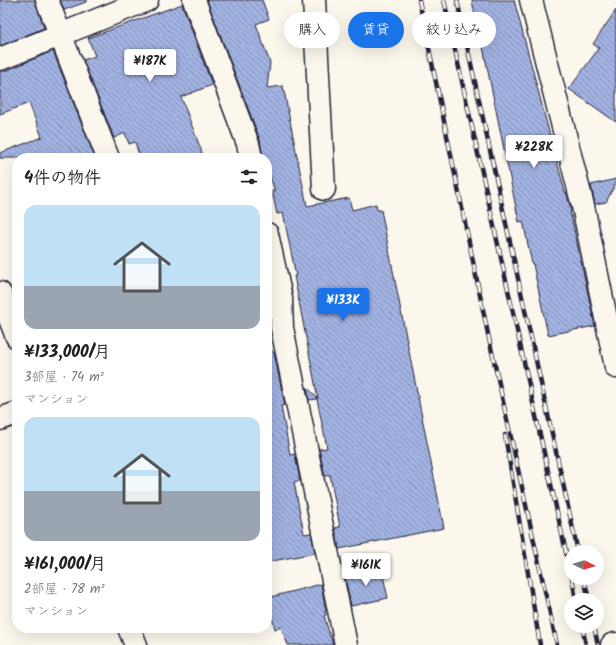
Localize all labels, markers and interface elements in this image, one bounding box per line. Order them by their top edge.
chip: 購入 [284,12,340,48]
chip: 賃貸 [348,12,404,48]
chip: 絞り込み [412,12,496,48]
pin: ¥187K [122,49,178,83]
text: ¥187K [133,51,167,72]
pin: ¥228K [506,135,562,169]
text: ¥228K [515,137,553,158]
text: 4件の物件 [24,165,101,192]
icon: filters [238,166,260,188]
icon: home [106,231,178,303]
pin: ¥133K [315,288,371,322]
text: ¥133K [326,290,360,311]
text: ¥133,000/月 [24,339,111,366]
text: 3部屋 · 74 m² [24,367,104,388]
text: マンション [24,389,88,410]
icon: home [106,443,178,515]
north arrow [564,545,604,585]
map controls [564,545,604,633]
text: ¥161,000/月 [24,551,106,578]
pin: ¥161K [338,553,394,587]
text: ¥161K [351,555,381,576]
text: 2部屋 · 78 m² [24,579,104,600]
button: layers [564,593,604,633]
text: マンション [24,601,88,622]

